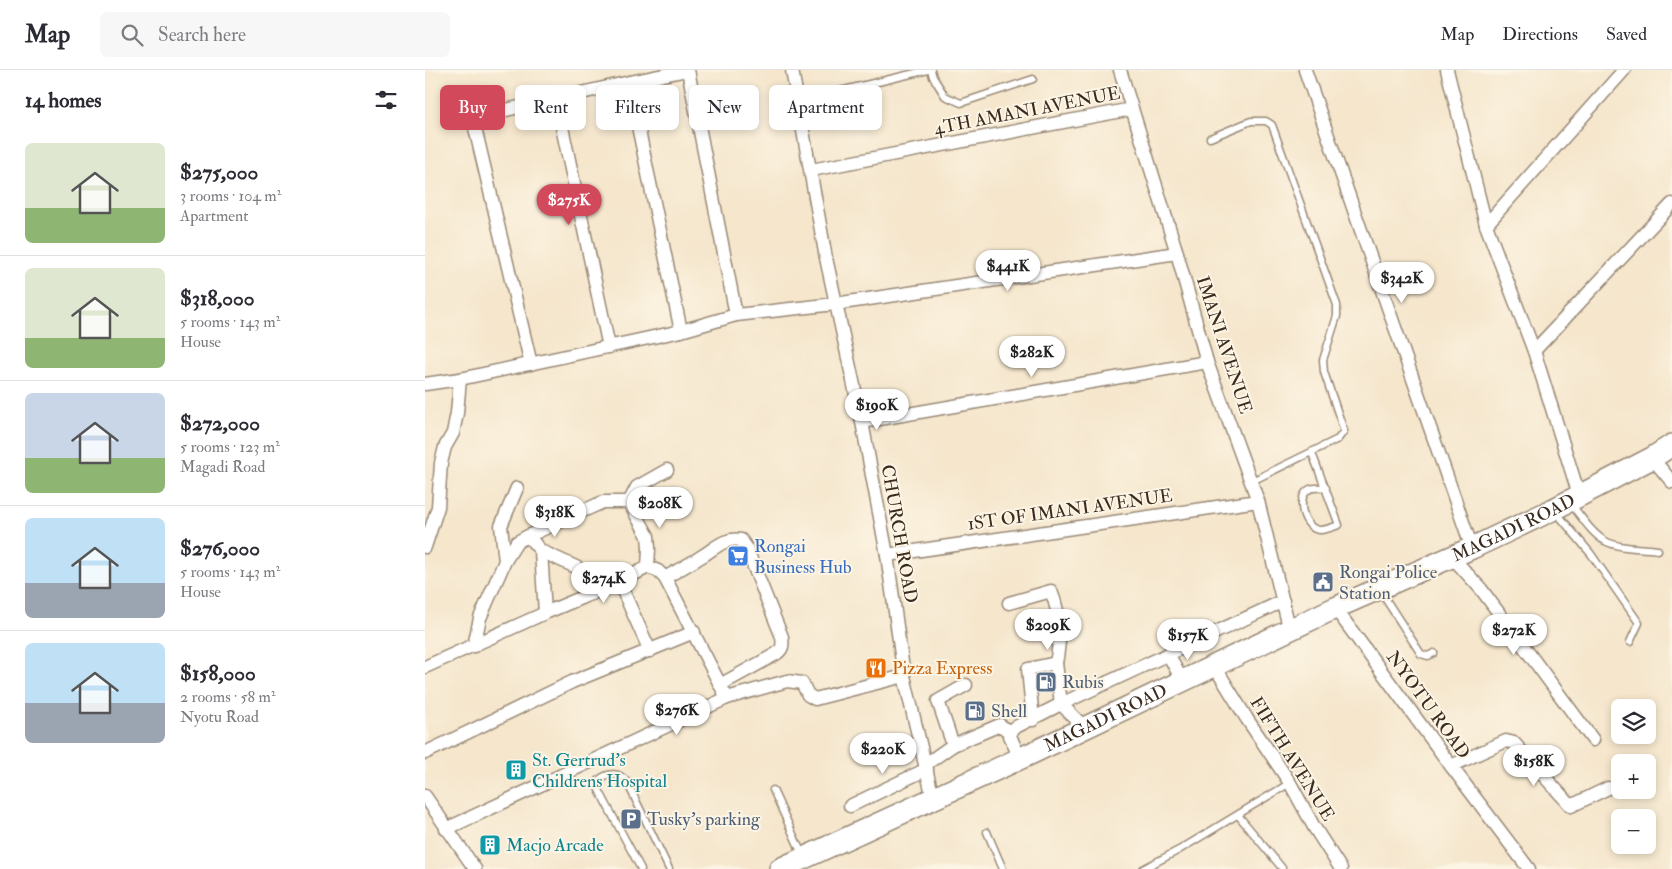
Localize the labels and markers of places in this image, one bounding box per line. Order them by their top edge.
pin: $275K [534,184,604,226]
pin: $441K [973,250,1043,292]
pin: $342K [1367,262,1437,304]
pin: $282K [997,336,1067,378]
pin: $190K [842,388,912,431]
pin: $208K [625,486,695,529]
pin: $318K [520,496,590,538]
place label: Rongai Business Hub [754,535,852,579]
supermarket icon: Rongai Business Hub [726,544,750,568]
place label: Rongai Police Station [1339,561,1438,605]
pin: $274K [569,562,639,604]
public building icon: Rongai Police Station [1311,570,1335,594]
pin: $209K [1013,608,1083,651]
pin: $272K [1479,614,1549,656]
pin: $157K [1153,618,1223,661]
restaurant icon: Pizza Express [864,656,888,680]
place label: Pizza Express [892,657,992,680]
fuel station icon: Rubis [1034,670,1058,694]
place label: Rubis [1062,671,1104,694]
pin: $276K [642,694,712,736]
fuel station icon: Shell [963,699,987,723]
place label: Shell [991,700,1028,723]
pin: $220K [848,732,918,775]
pin: $158K [1499,744,1569,787]
place label: St. Gertrud's Childrens Hospital [532,749,668,793]
building icon: St. Gertrud's Childrens Hospital [504,758,528,782]
parking icon: Tusky's parking [619,807,643,831]
place label: Tusky's parking [647,808,761,831]
building icon: Macjo Arcade [478,833,502,857]
place label: Macjo Arcade [506,834,604,857]

